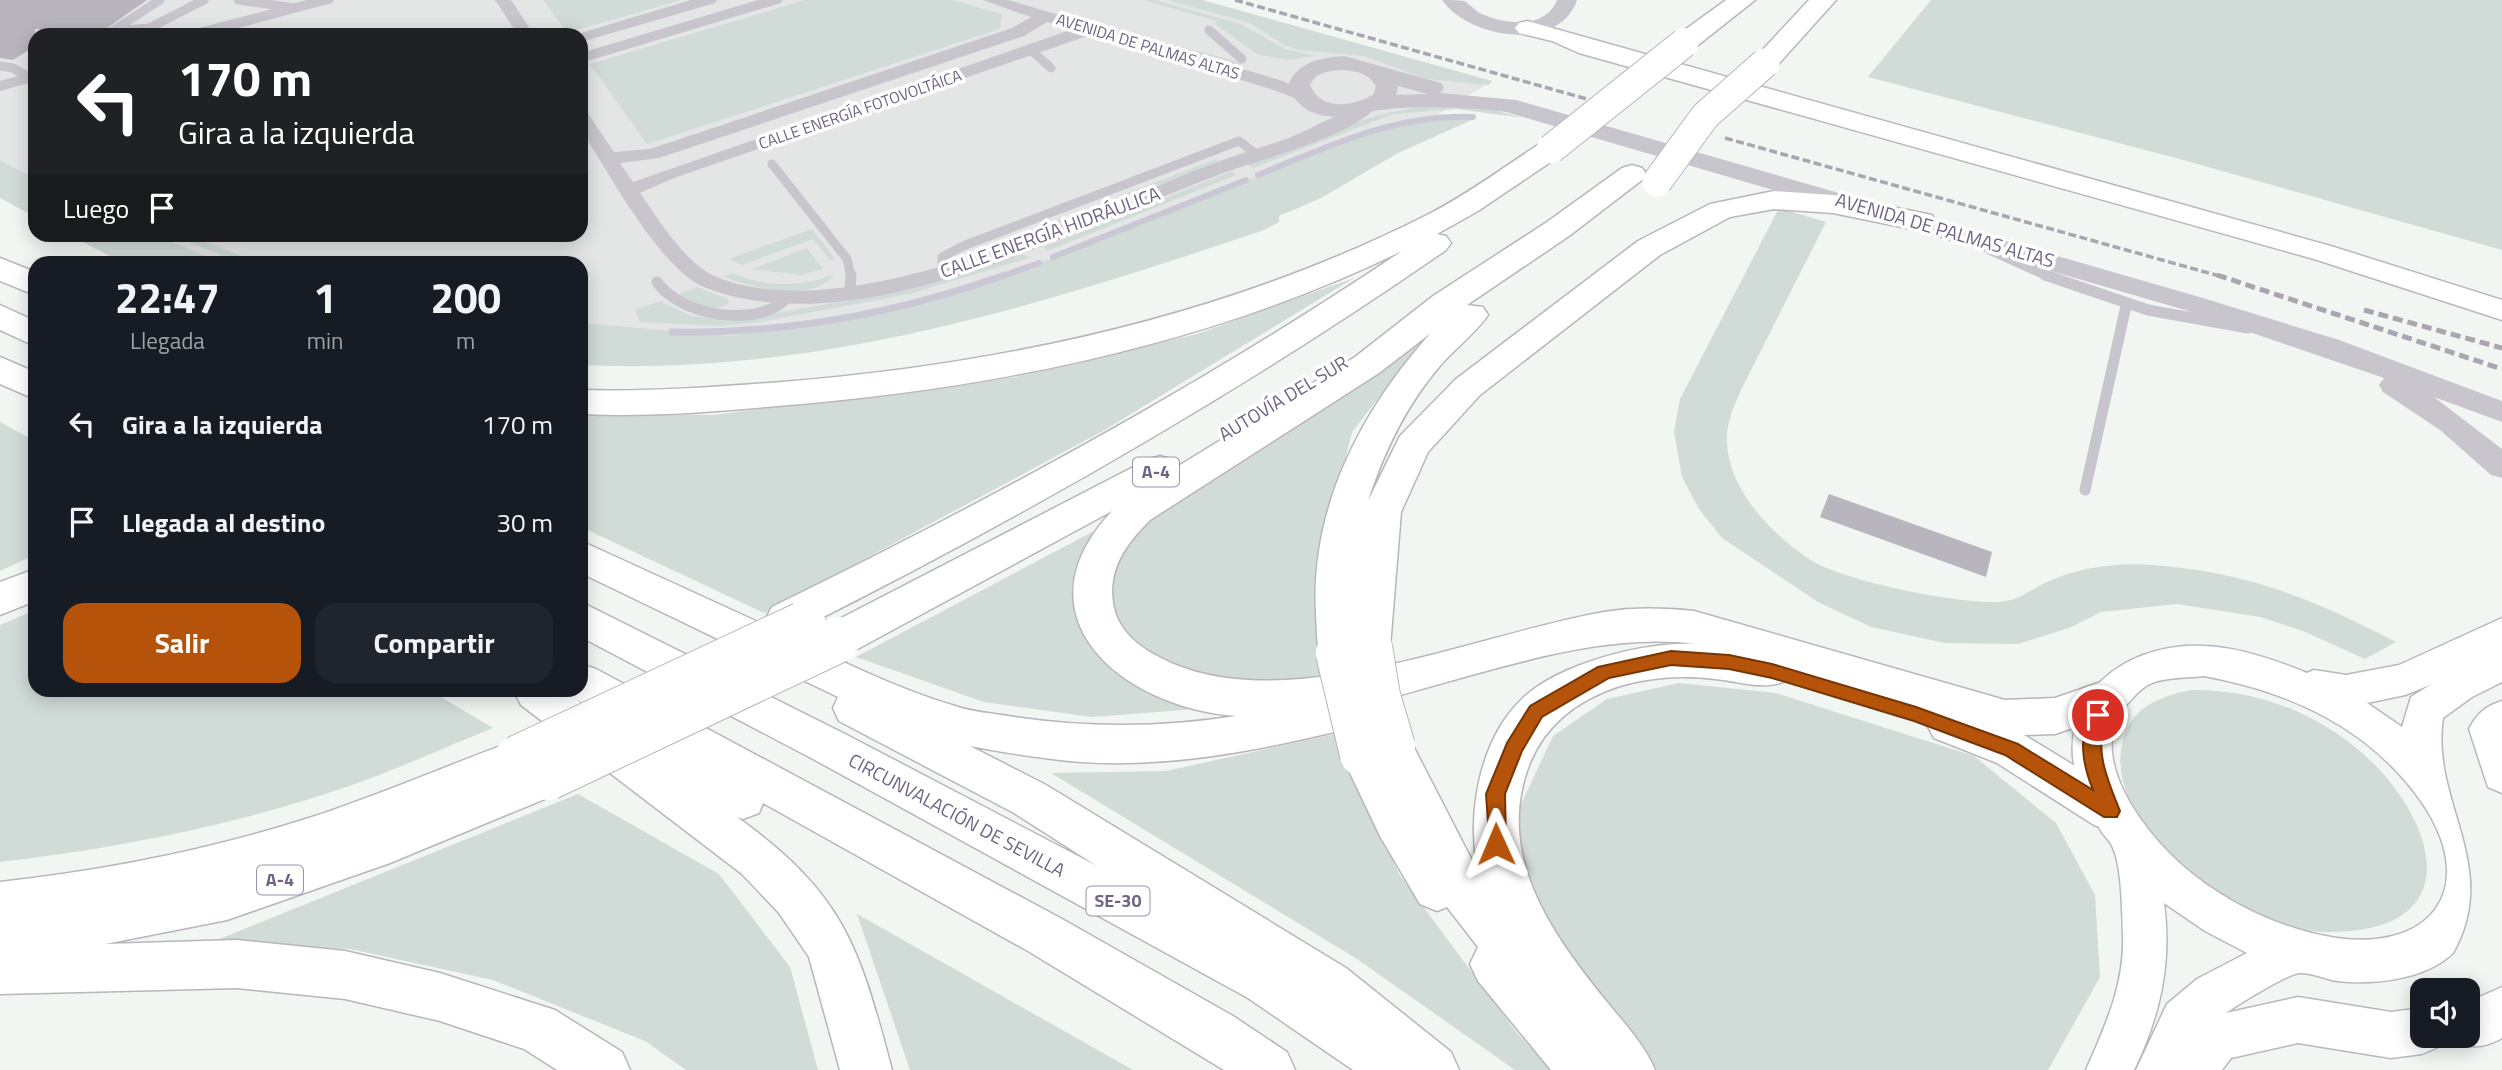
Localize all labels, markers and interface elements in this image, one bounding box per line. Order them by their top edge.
street label: AVENIDA DE PALMAS ALTAS [1053,7,1243,85]
text: 170 m [178,40,312,115]
icon: left [63,56,154,147]
street label: CALLE ENERGÍA FOTOVOLTÁICA [755,63,965,155]
text: Gira a la izquierda [178,108,414,156]
street label: CALLE ENERGÍA HIDRÁULICA [936,178,1164,285]
street label: AVENIDA DE PALMAS ALTAS [1832,184,2058,275]
text: Luego [63,189,129,228]
icon: arrive [143,189,181,227]
text: 22:47 [115,265,220,329]
text: 1 [313,265,337,329]
text: 200 [430,265,501,329]
text: Llegada [130,323,205,358]
text: min [307,323,343,358]
text: m [456,323,475,358]
street label: AUTOVÍA DEL SUR [1212,347,1353,448]
icon: left [63,405,101,443]
text: Gira a la izquierda [122,405,323,444]
text: 170 m [482,405,553,444]
road number: A-4 [1133,458,1179,486]
icon: arrive [63,503,101,541]
text: Llegada al destino [122,503,325,542]
text: 30 m [496,503,553,542]
button: Salir [63,603,301,683]
button: Compartir [315,603,553,683]
pin [2068,685,2128,745]
icon: arrive [2079,696,2117,734]
street label: CIRCUNVALACIÓN DE SEVILLA [844,745,1071,884]
position arrow [1459,807,1533,881]
road number: A-4 [257,866,303,894]
road number: SE-30 [1086,887,1150,916]
map controls [2410,978,2480,1048]
button: sound [2410,978,2480,1048]

